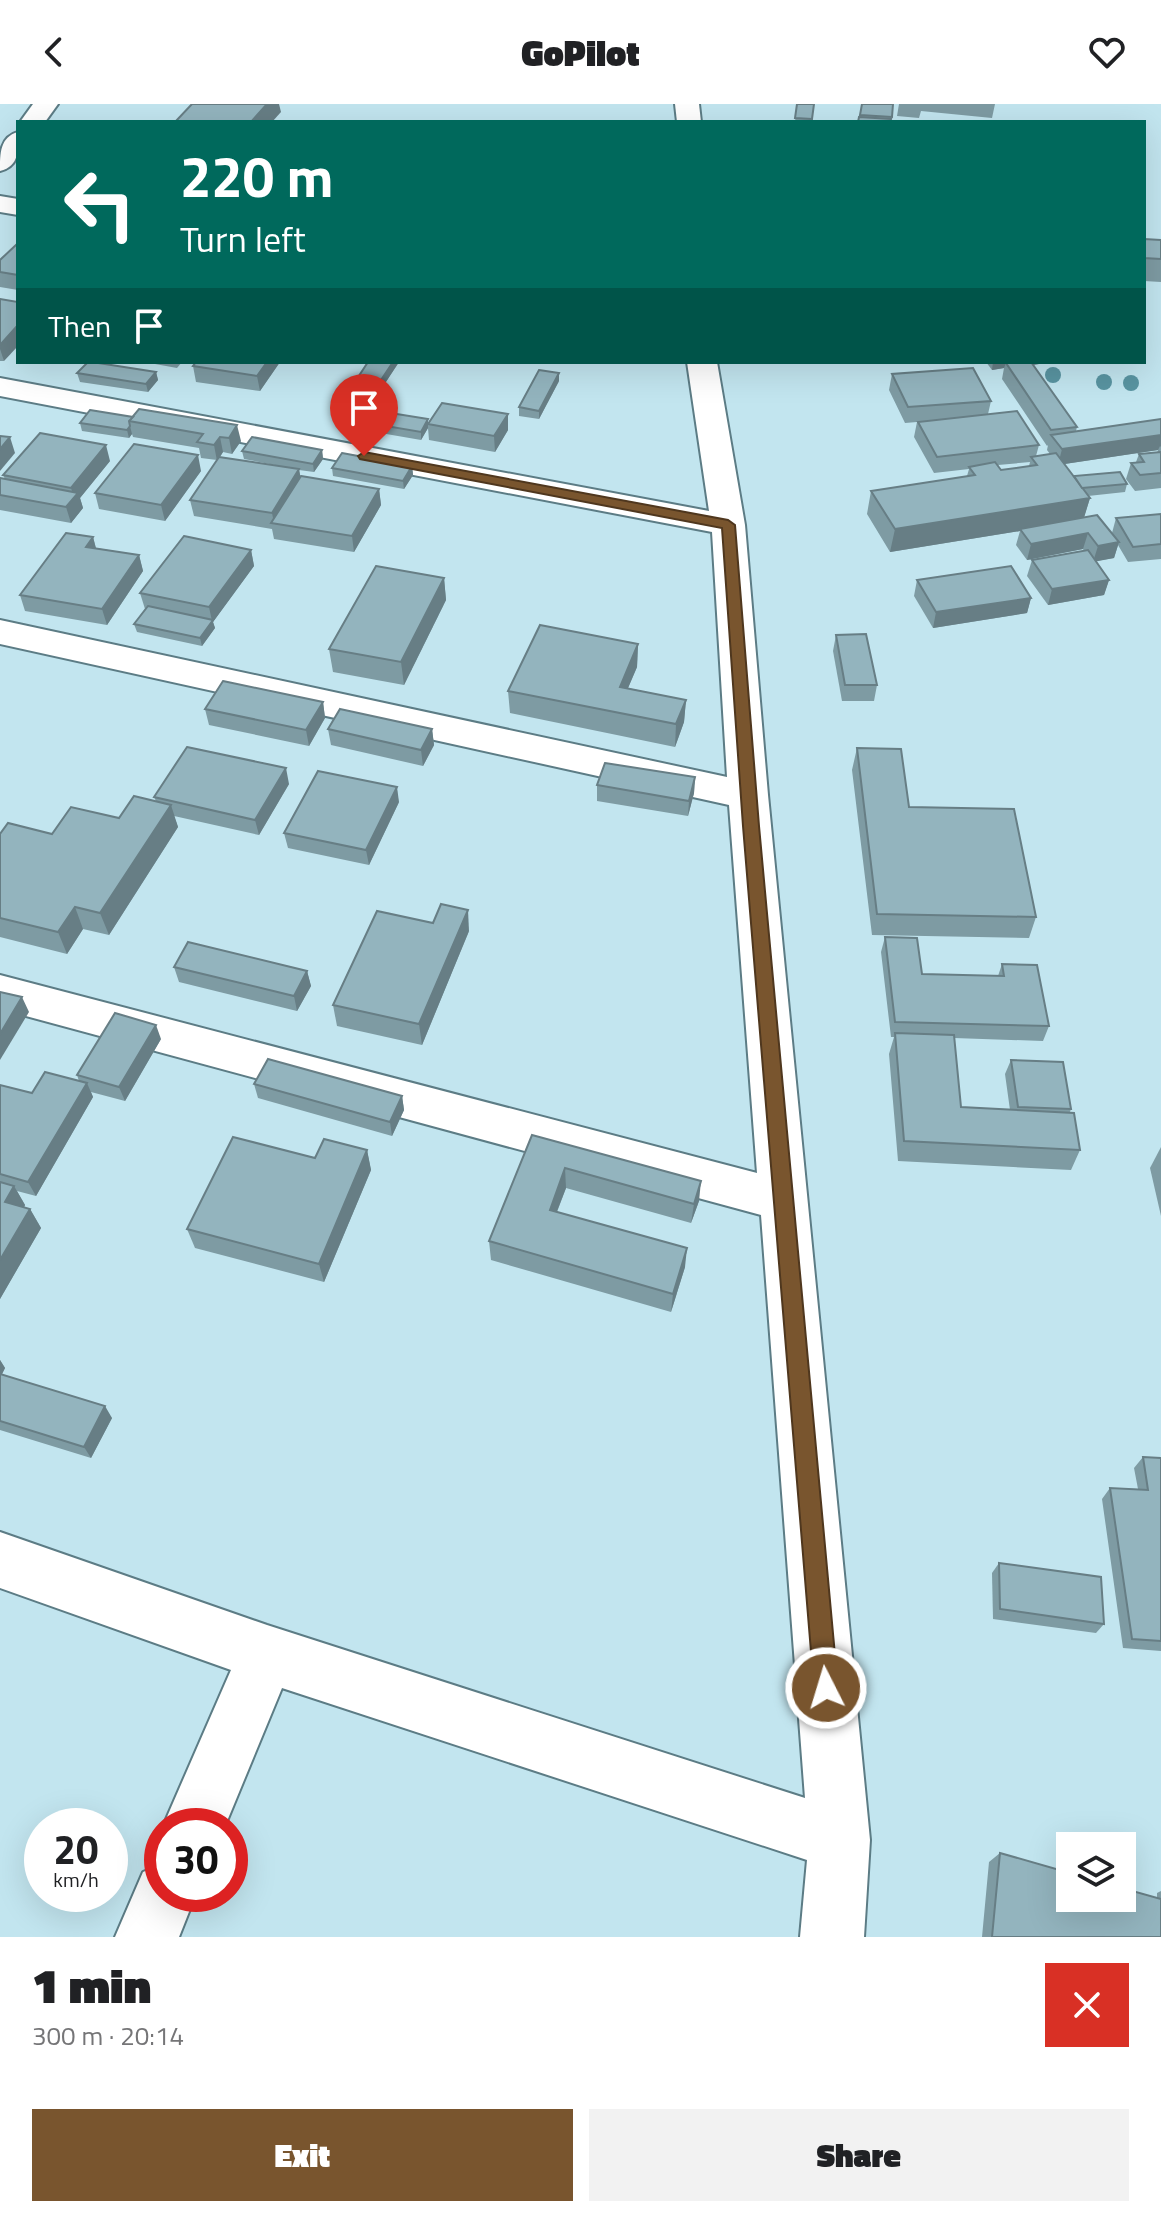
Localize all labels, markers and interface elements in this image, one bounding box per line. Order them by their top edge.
text: GoPilot [521,25,640,80]
icon: back [32,30,76,74]
icon: heart [1085,30,1129,74]
text: 220 m [180,134,333,219]
icon: left [48,152,152,256]
text: Turn left [180,211,306,266]
text: Then [48,303,111,349]
icon: arrive [127,304,171,348]
pin [330,374,398,456]
icon: arrive [342,386,386,430]
position arrow [784,1646,868,1730]
speed limit sign: 30 [144,1808,248,1912]
text: 20 [54,1819,98,1880]
map controls [1056,1832,1136,1912]
button: layers [1056,1832,1136,1912]
text: km/h [53,1864,99,1895]
text: 1 min [32,1949,151,2022]
button: close [1045,1963,1129,2047]
text: 300 m · 20:14 [32,2016,184,2055]
button: Exit [32,2109,573,2201]
button: Share [589,2109,1129,2201]

